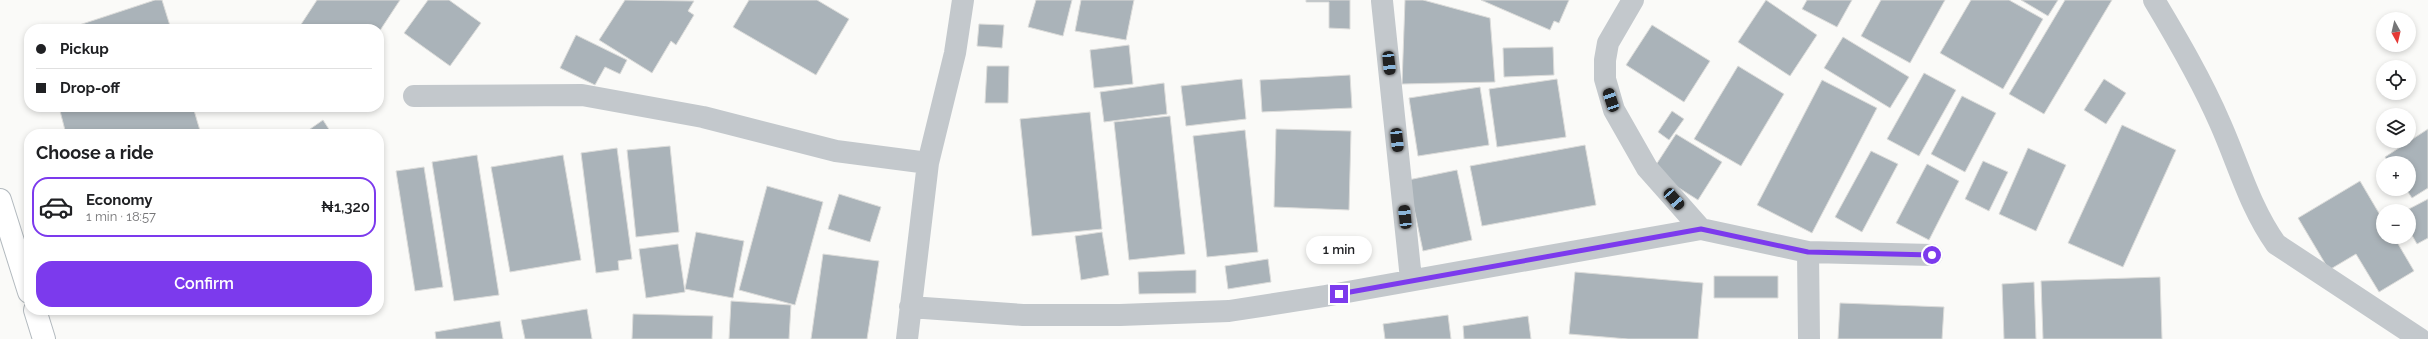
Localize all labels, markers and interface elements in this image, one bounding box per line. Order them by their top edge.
north arrow [2376,12,2416,52]
map controls [2376,12,2416,244]
text: Pickup [60,40,109,58]
car [1382,50,1396,76]
button: locate [2376,60,2416,100]
text: Drop-off [60,79,120,97]
car [1602,87,1620,113]
button: layers [2376,108,2416,148]
car [1390,127,1404,153]
text: Choose a ride [36,142,154,163]
button: + [2376,156,2416,196]
car [1662,186,1686,212]
icon: car [38,189,74,225]
text: Economy [86,191,153,209]
text: ₦1,320 [321,198,370,216]
car [1398,204,1412,230]
button: − [2376,204,2416,244]
text: 1 min · 18:57 [86,209,156,224]
callout: 1 min [1306,236,1372,264]
text: 1 min [1323,242,1355,257]
route start [1923,246,1941,264]
button: Confirm [36,261,372,307]
route end [1330,285,1348,303]

